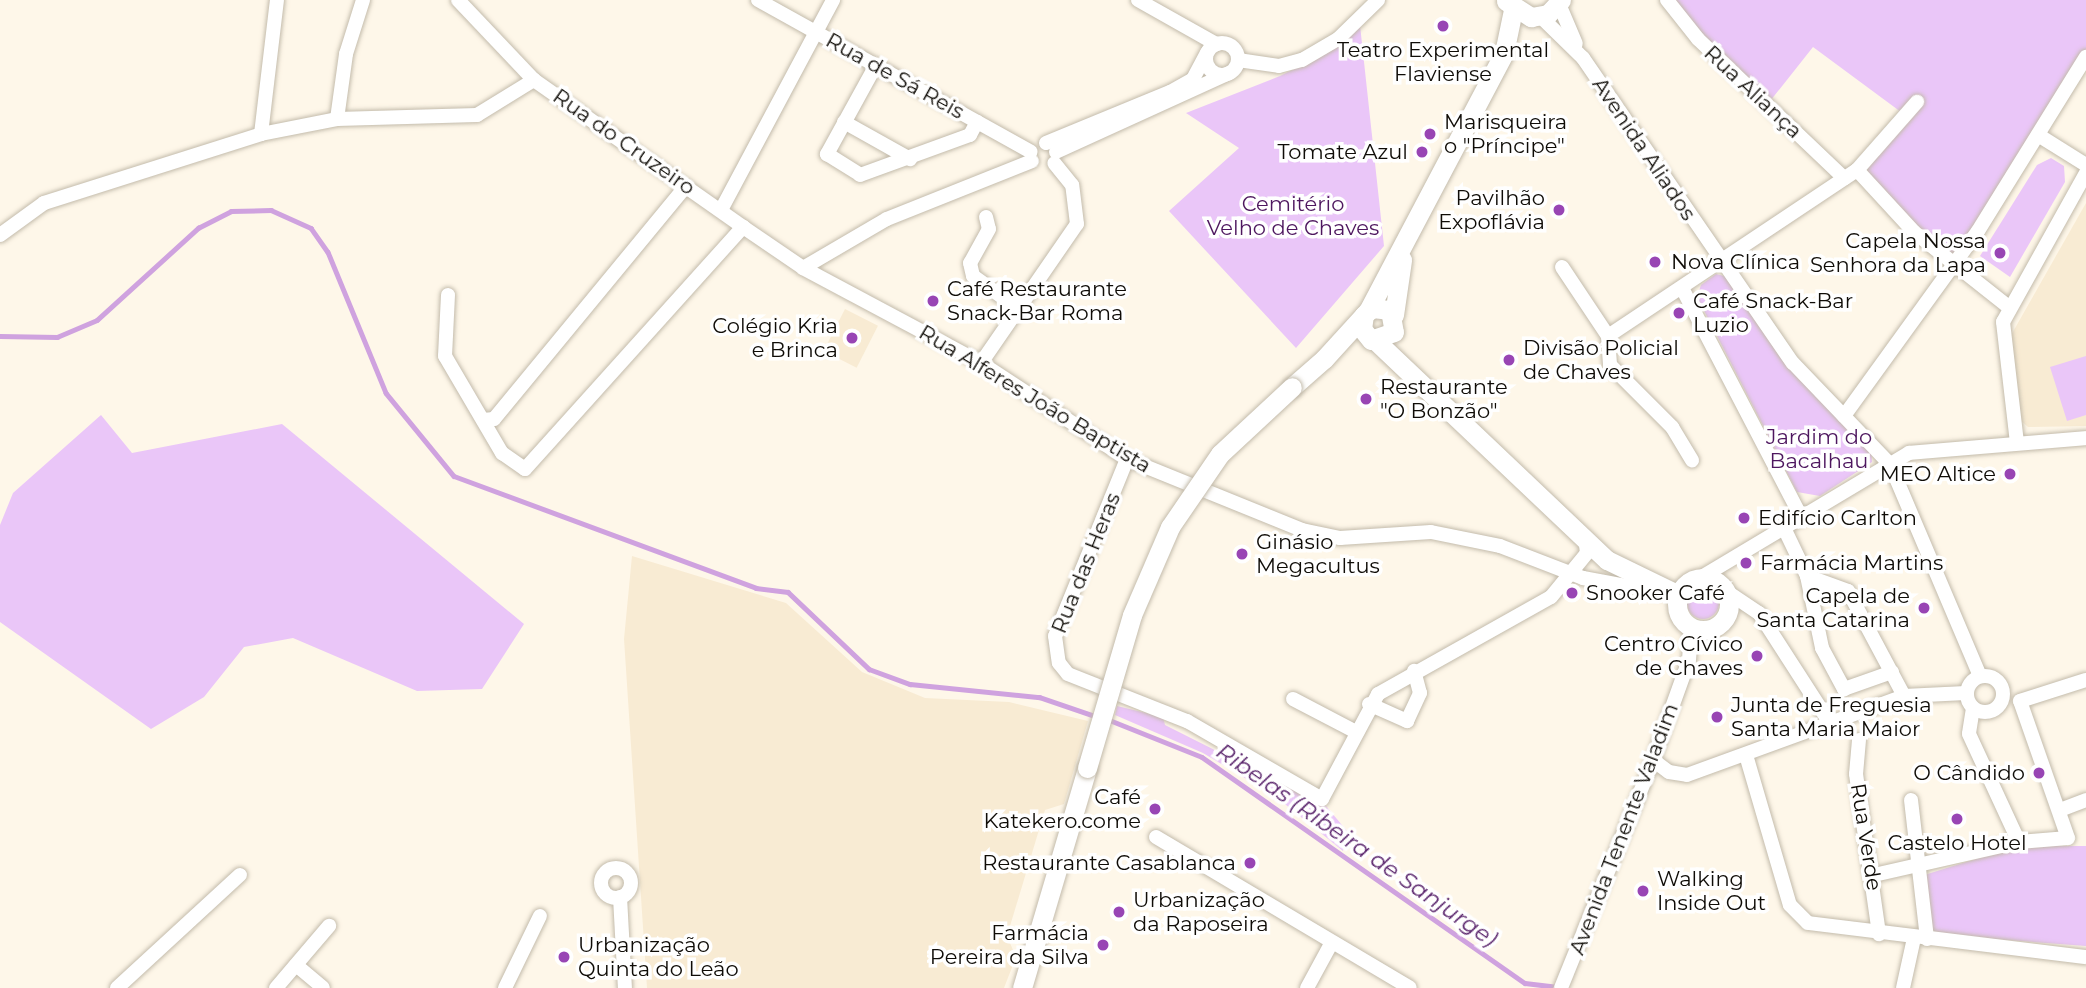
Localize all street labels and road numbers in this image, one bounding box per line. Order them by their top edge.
street label: Rua de Sá Reis [821,28,969,124]
street label: Rua Aliança [1699,40,1807,144]
street label: Avenida Aliados [1587,73,1701,225]
street label: Rua do Cruzeiro [548,84,700,200]
street label: Rua Alferes João Baptista [914,320,1156,478]
street label: Rua das Heras [1046,489,1126,637]
street label: Avenida Tenente Valadim [1564,700,1684,958]
street label: Rua Verde [1845,781,1887,893]

